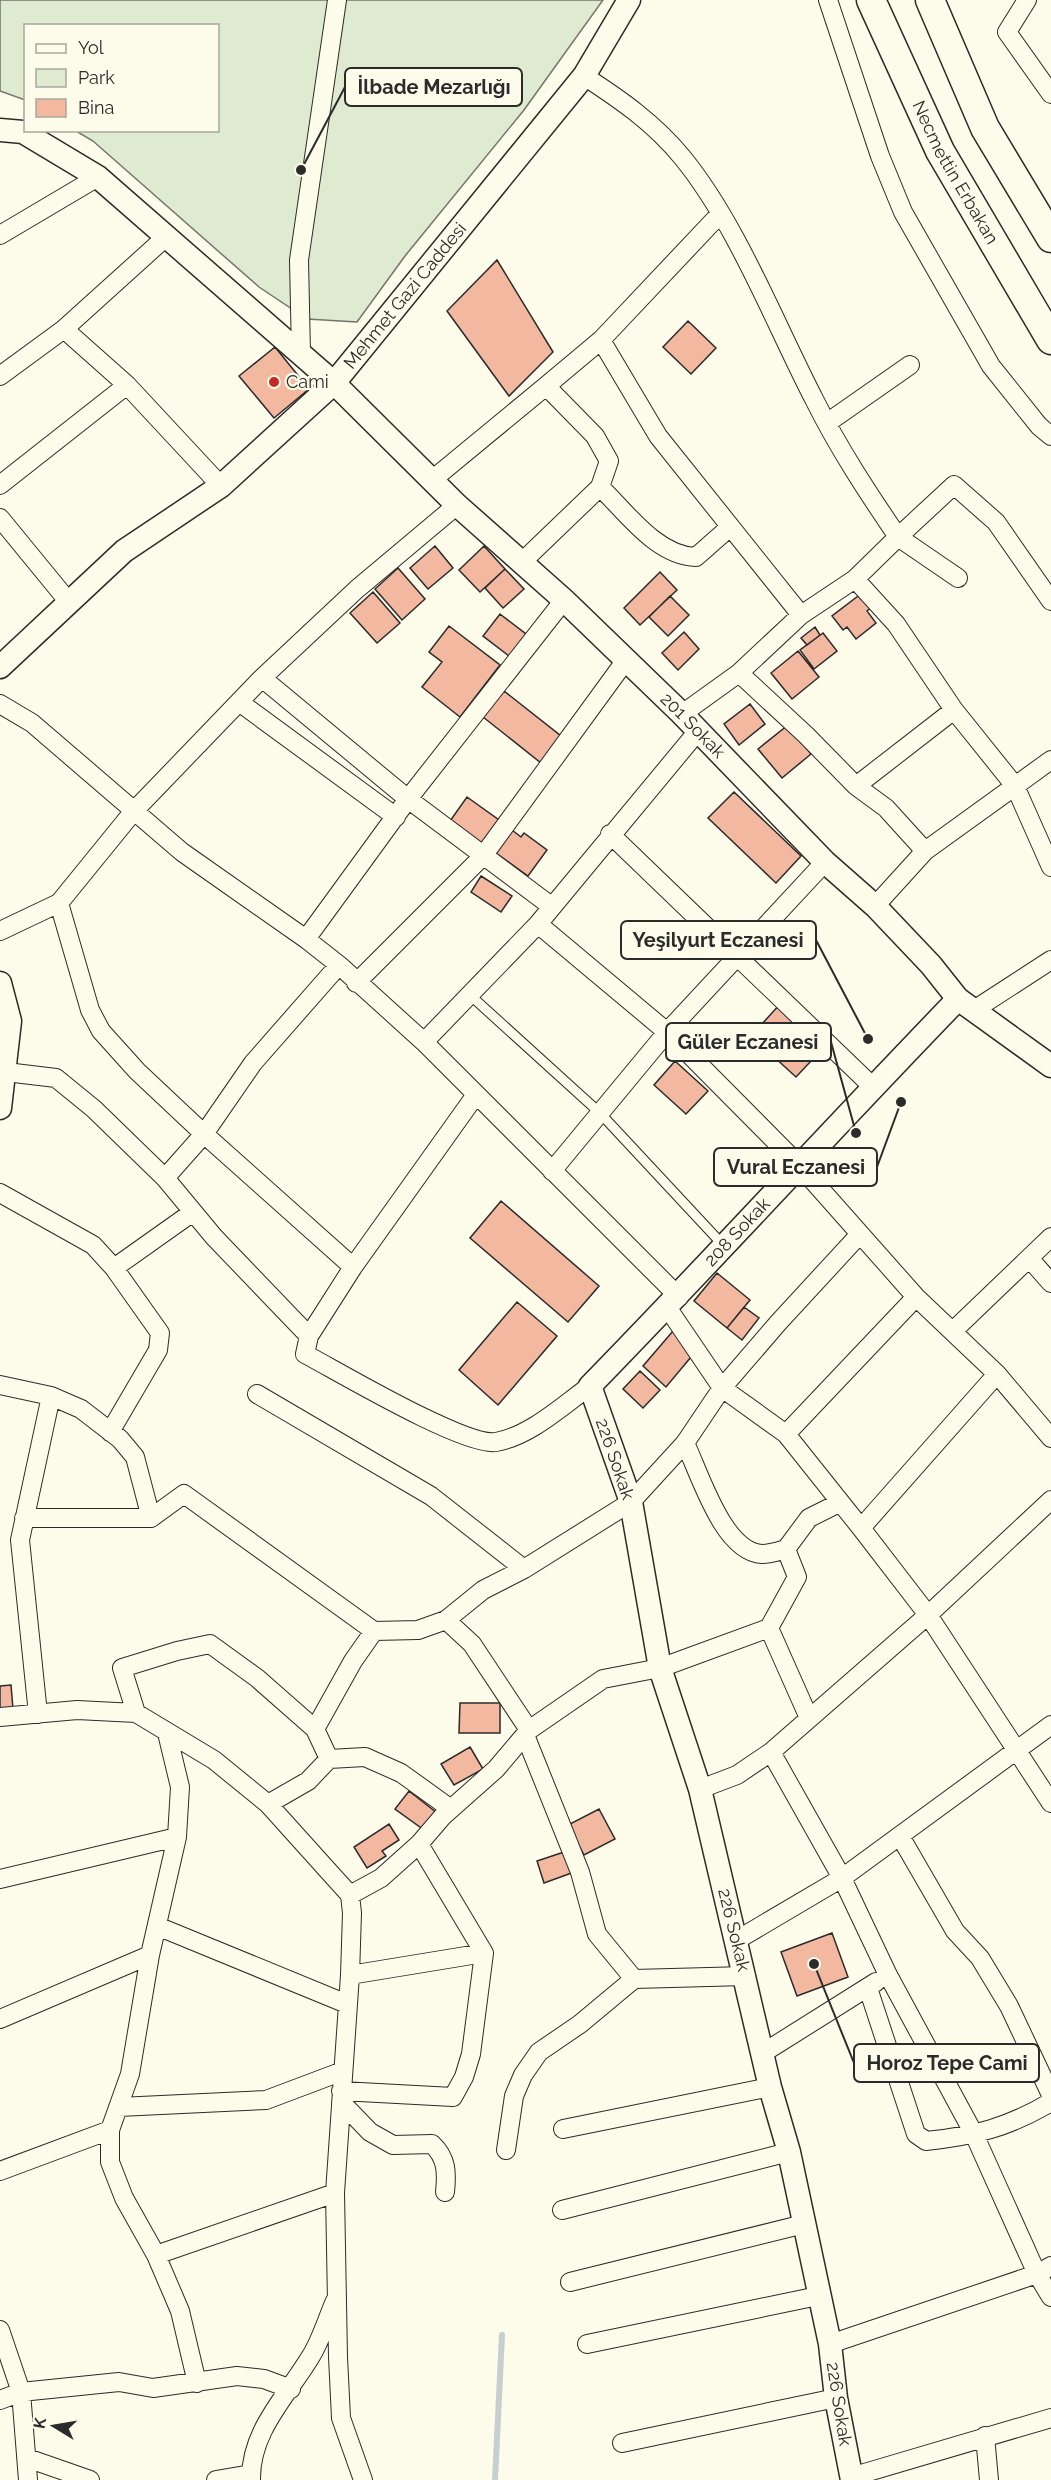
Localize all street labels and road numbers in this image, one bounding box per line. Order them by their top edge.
street label: Necmettin Erbakan [908,97,1003,248]
street label: Mehmet Gazi Caddesi [339,218,470,373]
street label: 201 Sokak [656,688,730,763]
street label: 208 Sokak [700,1193,774,1270]
street label: 226 Sokak [592,1415,639,1503]
street label: 226 Sokak [714,1886,755,1974]
street label: 226 Sokak [822,2360,857,2448]

